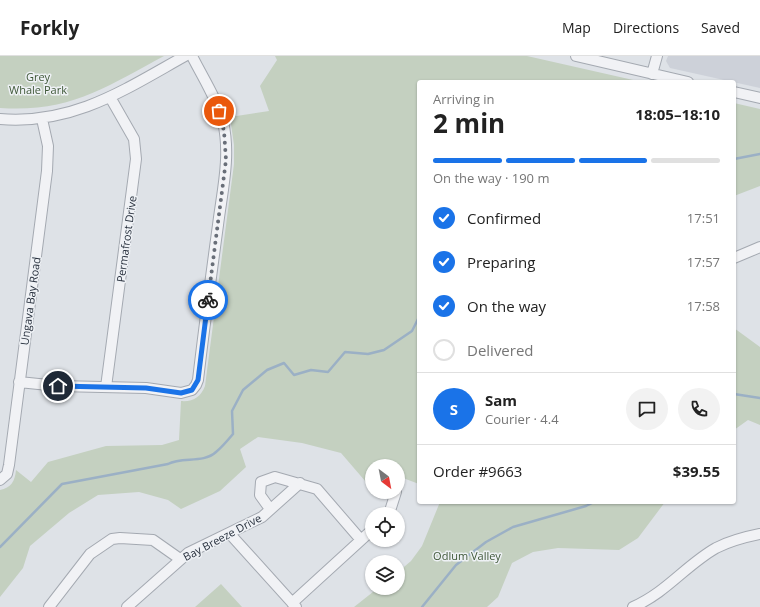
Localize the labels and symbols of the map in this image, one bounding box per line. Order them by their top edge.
park label: Grey Whale Park [9,69,67,97]
pin [202,94,236,128]
street label: Permafrost Drive [112,195,140,283]
street label: Ungava Bay Road [16,256,44,346]
courier [188,280,228,320]
pin [41,369,75,403]
north arrow [365,459,405,499]
street label: Bay Breeze Drive [180,510,264,564]
park label: Odlum Valley [433,548,501,563]

